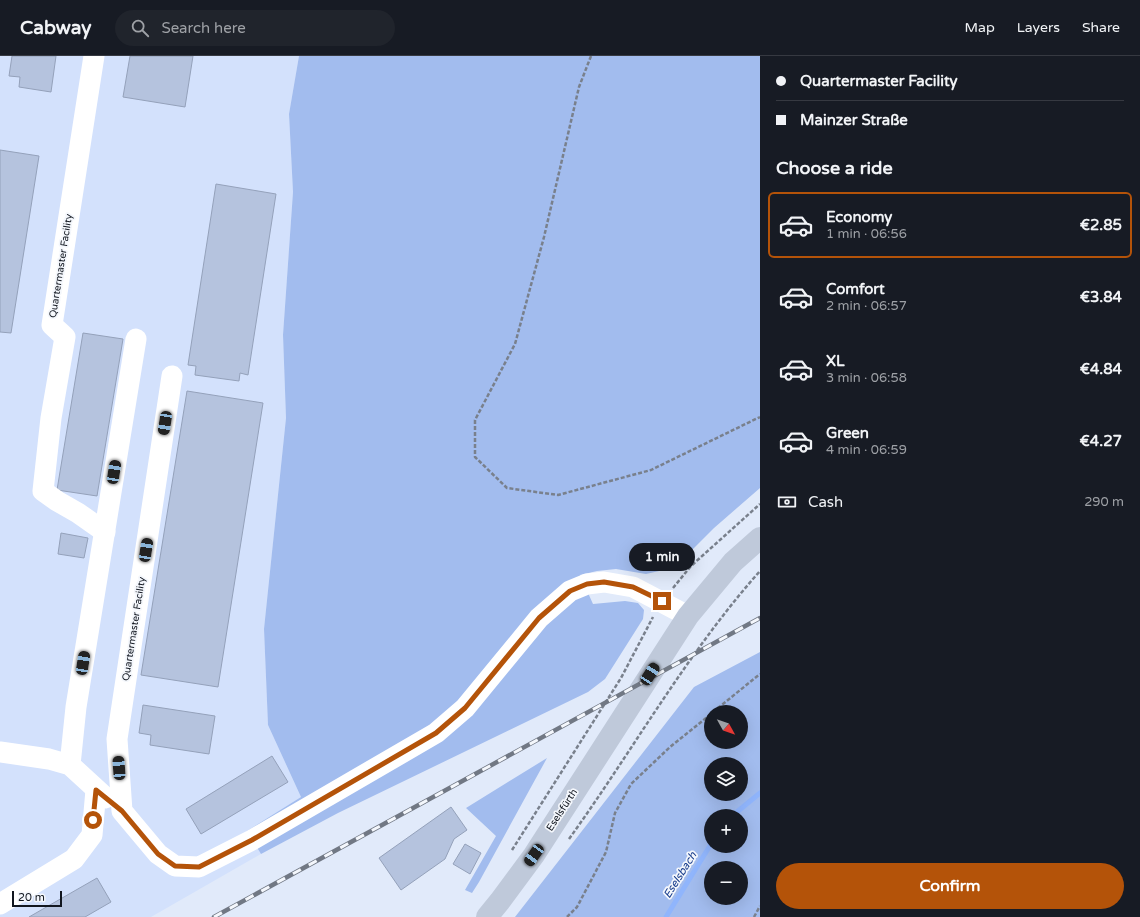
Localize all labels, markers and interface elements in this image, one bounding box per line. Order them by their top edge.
search box [115,10,395,46]
text: Cabway [20,17,91,39]
icon: search [129,17,151,39]
text: Search here [161,19,246,37]
text: Map [965,19,995,36]
text: Layers [1017,19,1060,36]
text: Share [1082,19,1120,36]
text: Quartermaster Facility [800,72,958,90]
text: Mainzer Straße [800,111,908,129]
text: Choose a ride [776,157,893,179]
icon: car [778,207,814,243]
text: Economy [826,208,892,226]
street label: Quartermaster Facility [47,213,75,319]
text: €2.85 [1080,216,1122,234]
text: 1 min · 06:56 [826,226,907,242]
icon: car [778,279,814,315]
text: Comfort [826,280,885,298]
text: €3.84 [1080,288,1122,306]
text: 2 min · 06:57 [826,298,907,314]
icon: car [778,351,814,387]
text: XL [826,352,845,370]
text: €4.84 [1080,360,1122,378]
text: 3 min · 06:58 [826,370,907,386]
car [157,410,173,436]
icon: car [778,423,814,459]
text: Green [826,424,869,442]
text: €4.27 [1080,432,1122,450]
text: 4 min · 06:59 [826,442,907,458]
car [106,459,122,485]
icon: cash [776,491,798,513]
text: Cash [808,493,843,511]
text: 290 m [1084,494,1124,510]
car [138,537,154,563]
callout: 1 min [629,543,695,571]
text: 1 min [645,549,679,565]
street label: Quartermaster Facility [120,576,148,682]
route end [653,592,671,610]
car [75,650,91,676]
car [638,661,662,687]
north arrow [704,705,748,749]
map controls [704,705,748,905]
car [112,756,126,780]
button: layers [704,757,748,801]
street label: Eselsfürth [544,787,580,833]
button: + [704,809,748,853]
route start [84,811,102,829]
car [522,842,546,868]
water label: Eselsbach [661,849,699,901]
button: − [704,861,748,905]
button: Confirm [776,863,1124,909]
scale bar [12,889,62,908]
text: 20 m [18,891,45,904]

